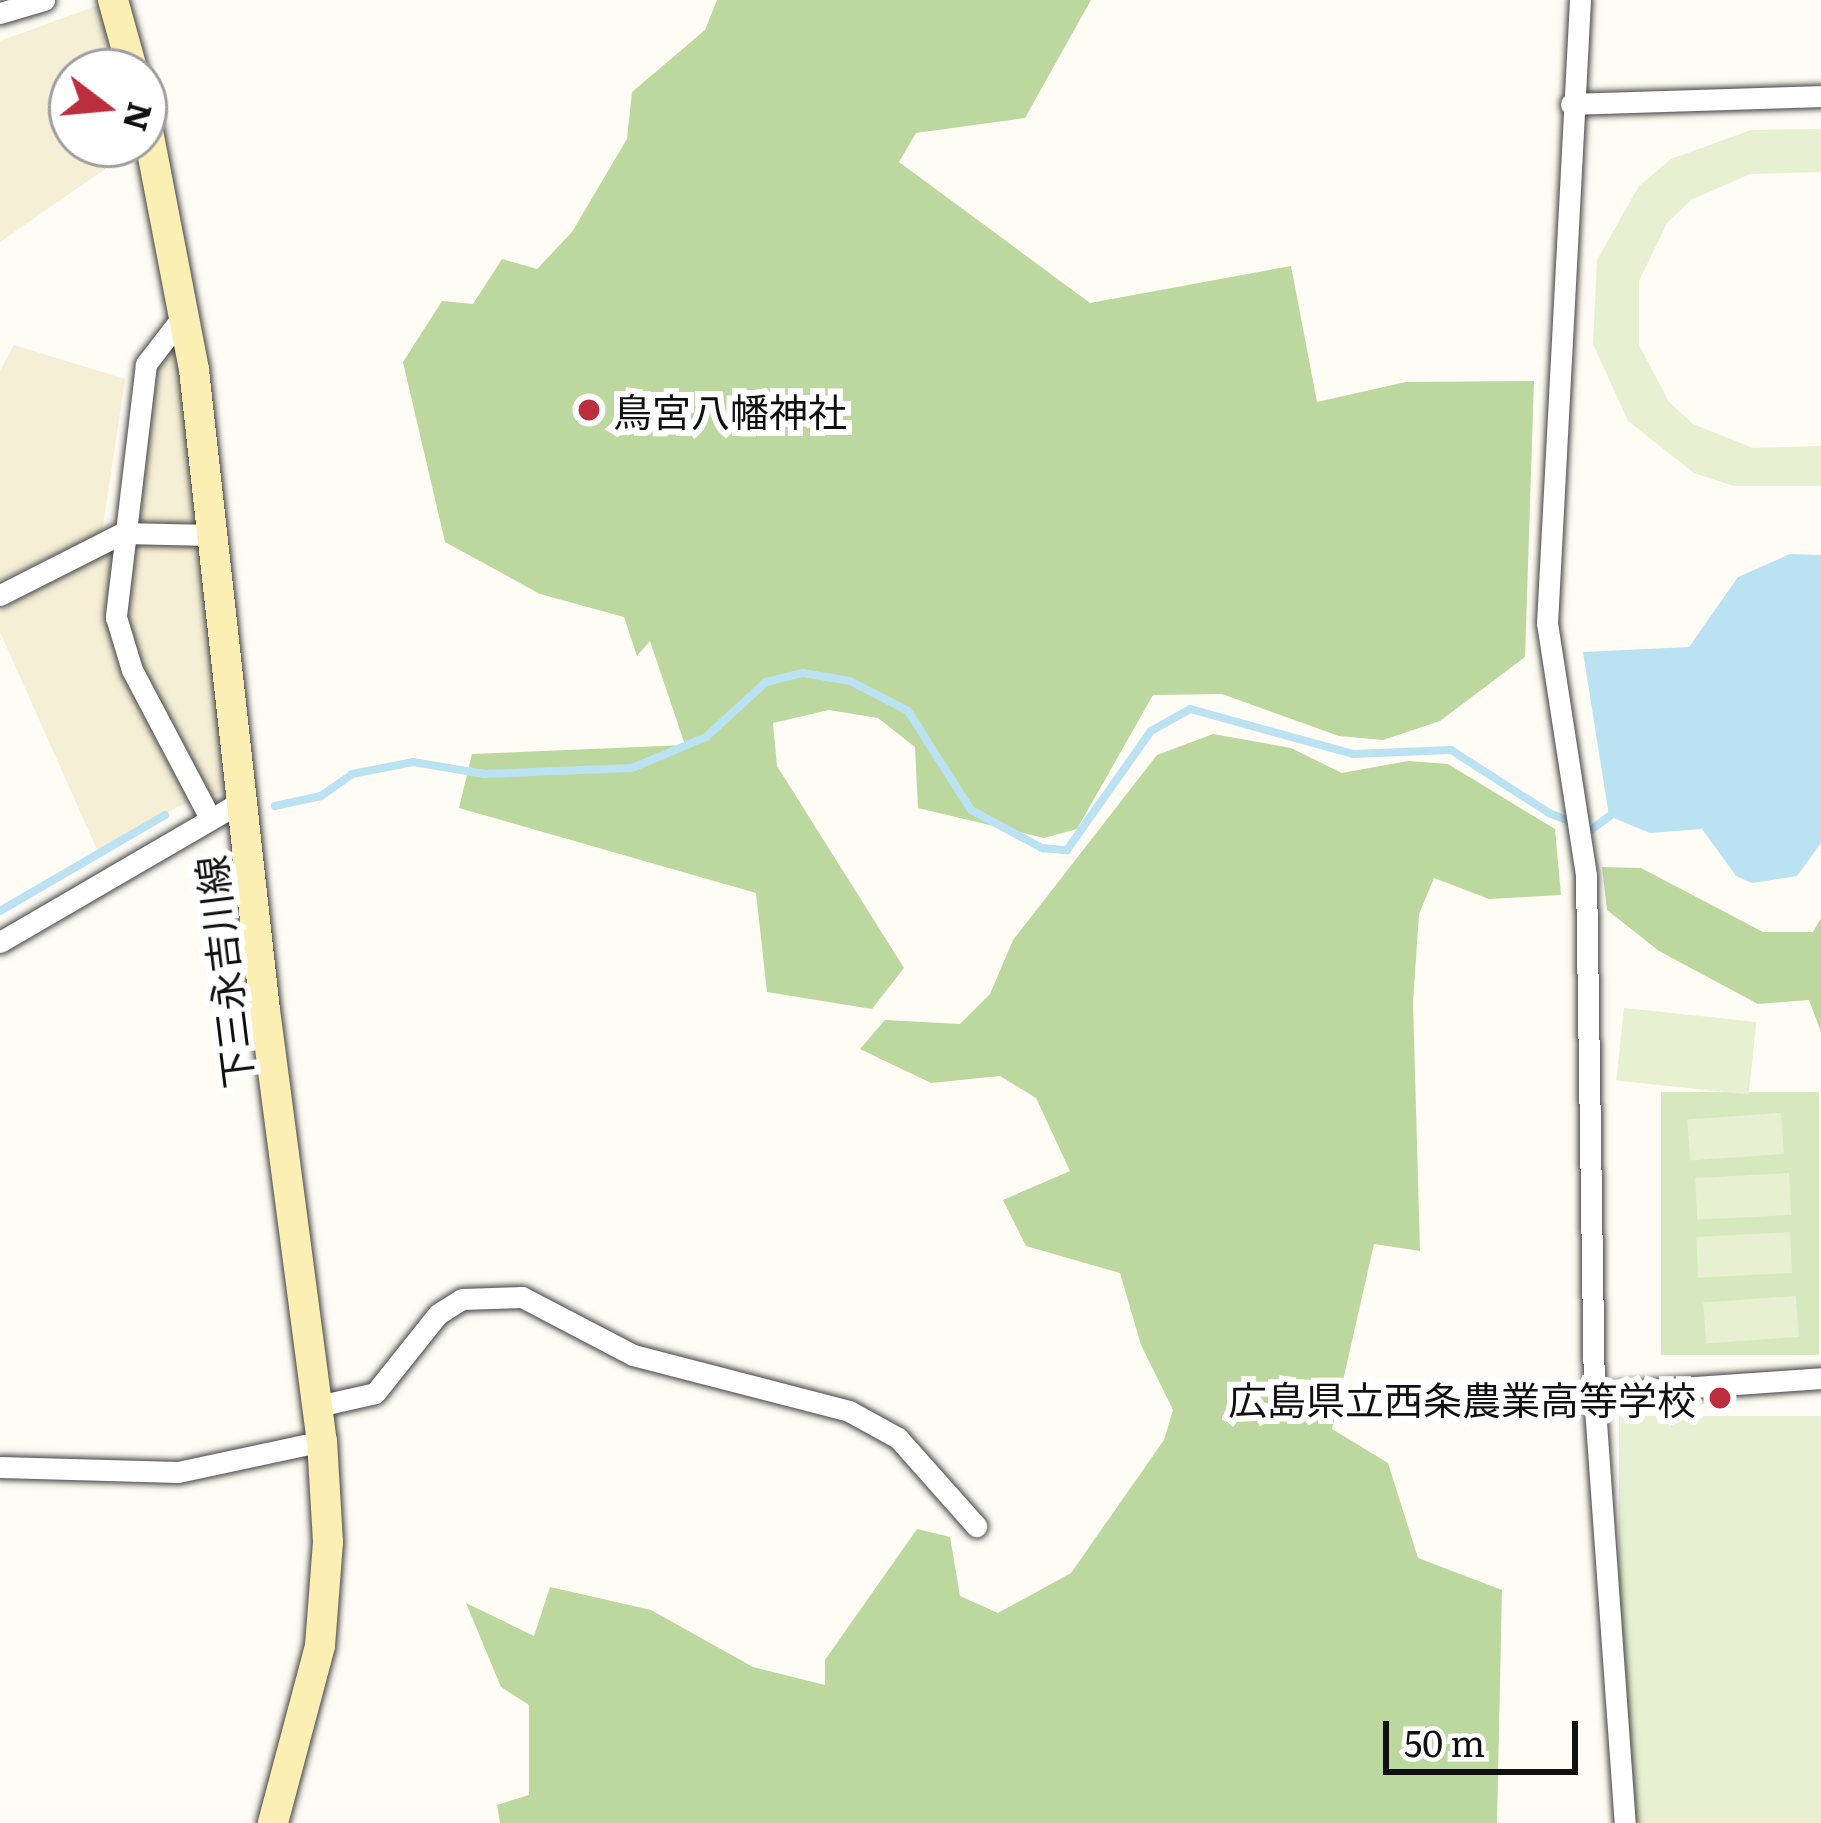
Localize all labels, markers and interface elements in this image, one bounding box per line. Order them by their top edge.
north arrow [48,48,168,168]
text: N [113,97,168,137]
place label: 鳥宮八幡神社 [613,387,847,433]
marker: 鳥宮八幡神社 [576,397,602,423]
street label: 下三永吉川線 [186,853,260,1091]
place label: 広島県立西条農業高等学校 [1228,1375,1696,1421]
marker: 広島県立西条農業高等学校 [1707,1385,1733,1411]
scale bar [1389,1697,1584,1771]
text: 50 m [1404,1715,1485,1768]

